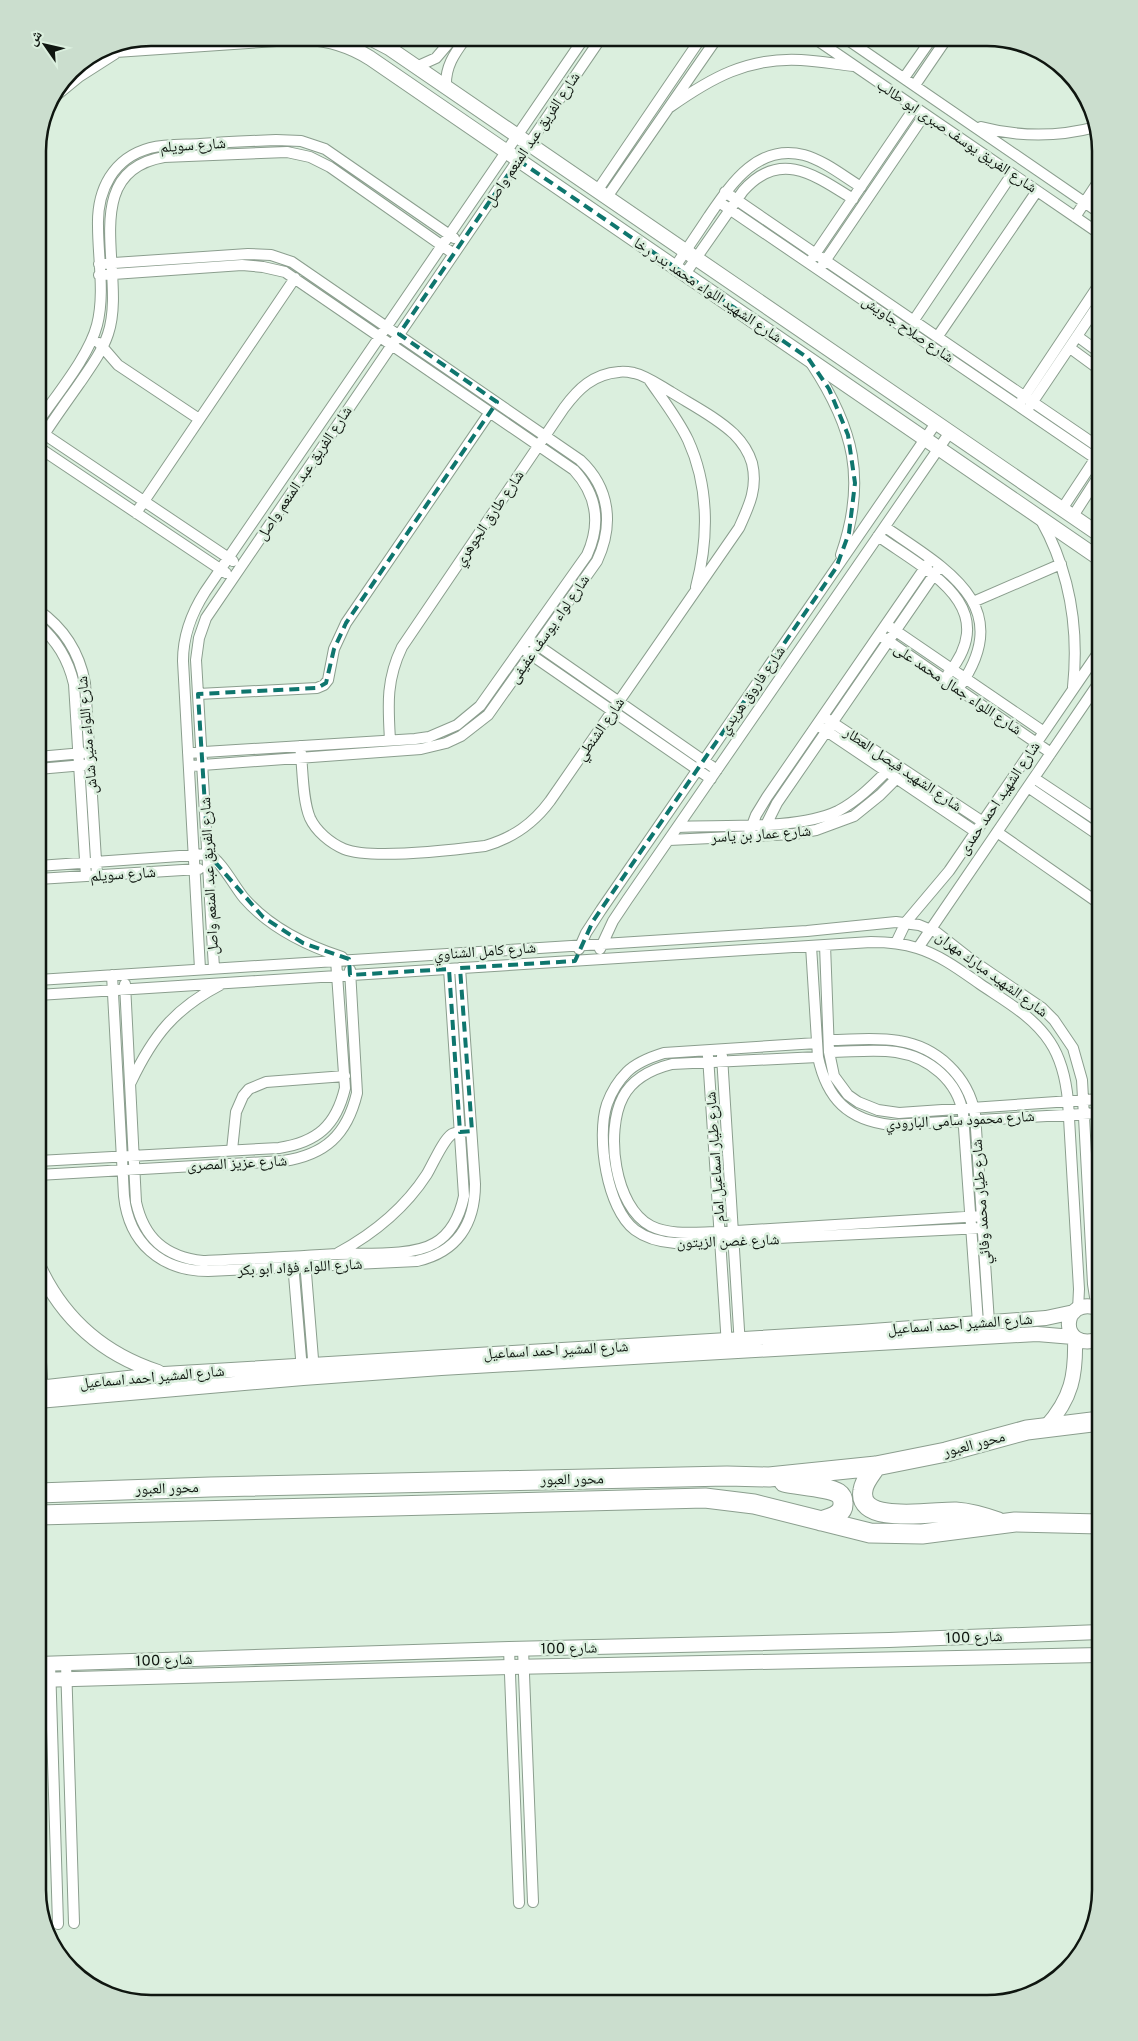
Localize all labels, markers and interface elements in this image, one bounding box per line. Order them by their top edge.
north arrow [20,20,70,70]
text: ش [24,28,47,49]
street label: شارع الفريق عبد المنعم واصل [481,69,585,211]
street label: شارع الفريق يوسف صبرى ابو طالب [872,76,1040,198]
street label: شارع سويلم [160,135,227,158]
street label: شارع الشهيد اللواء محمد بدر رخا [629,234,785,348]
street label: شارع صلاح جاويش [858,293,957,368]
street label: شارع الفريق عبد المنعم واصل [253,403,357,545]
street label: شارع طارق الجوهري [451,467,530,571]
street label: شارع لواء يوسف عفيفى [506,572,595,688]
street label: شارع اللواء جمال محمد على [890,640,1025,740]
street label: شارع فاروق هريدي [716,643,791,739]
street label: شارع اللواء منير شاش [74,675,103,795]
street label: شارع الشنطي [573,694,631,766]
street label: شارع الشهيد فيصل العطار [839,723,965,817]
street label: شارع الشهيد احمد حمدى [955,738,1045,859]
street label: شارع الفريق عبد المنعم واصل [197,797,224,955]
street label: شارع عمار بن ياسر [709,823,812,849]
street label: شارع سويلم [90,864,157,887]
street label: شارع الشهيد مبارك مهران [931,928,1051,1022]
street label: شارع كامل الشناوي [433,939,537,966]
street label: شارع طيار اسماعيل امام [702,1091,731,1223]
street label: شارع محمود سامى البارودي [885,1108,1035,1136]
street label: شارع طيار محمد وفائي [969,1138,997,1265]
street label: شارع عزيز المصرى [186,1152,288,1177]
street label: شارع غصن الزيتون [676,1231,780,1254]
street label: شارع اللواء فؤاد ابو بكر [236,1256,363,1281]
street label: شارع المشير احمد اسماعيل [887,1311,1033,1340]
street label: شارع المشير احمد اسماعيل [483,1338,629,1365]
street label: شارع المشير احمد اسماعيل [79,1363,225,1394]
street label: محور العبور [940,1428,1008,1463]
street label: محور العبور [539,1470,604,1491]
street label: محور العبور [134,1479,199,1500]
street label: شارع 100 [945,1628,1003,1649]
street label: شارع 100 [540,1640,598,1659]
street label: شارع 100 [135,1651,193,1672]

